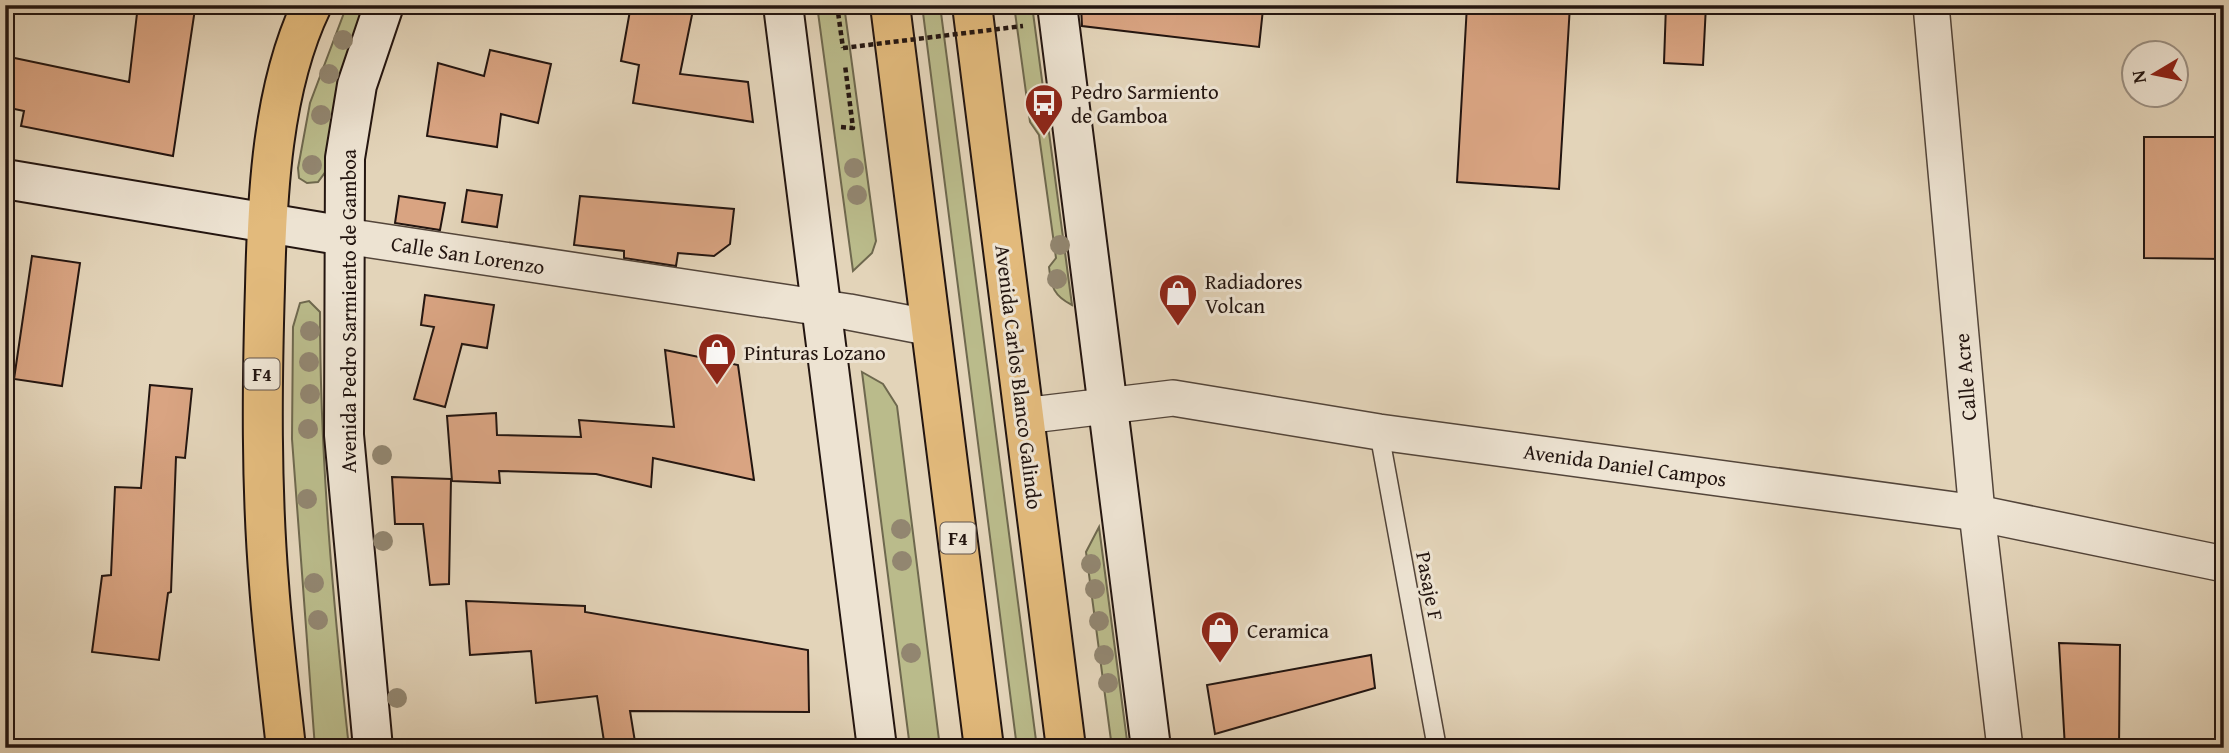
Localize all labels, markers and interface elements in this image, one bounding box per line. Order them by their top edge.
north arrow [2120,38,2190,108]
text: N [2123,68,2153,86]
place label: Pedro Sarmiento de Gamboa [1071,76,1219,131]
bus stop icon: Pedro Sarmiento de Gamboa [1023,82,1065,137]
street label: Avenida Pedro Sarmiento de Gamboa [333,149,364,473]
street label: Calle San Lorenzo [389,228,547,282]
street label: Avenida Carlos Blanco Galindo [987,243,1051,511]
place label: Radiadores Volcan [1205,266,1303,321]
shop icon: Radiadores Volcan [1157,272,1199,327]
shop icon: Pinturas Lozano [696,331,738,386]
street label: Calle Acre [1946,332,1984,422]
place label: Pinturas Lozano [744,337,886,368]
road number: F4 [244,358,280,390]
street label: Avenida Daniel Campos [1522,435,1728,495]
road number: F4 [940,523,976,554]
street label: Pasaje F [1408,549,1452,623]
shop icon: Ceramica [1199,609,1241,664]
place label: Ceramica [1247,615,1329,646]

